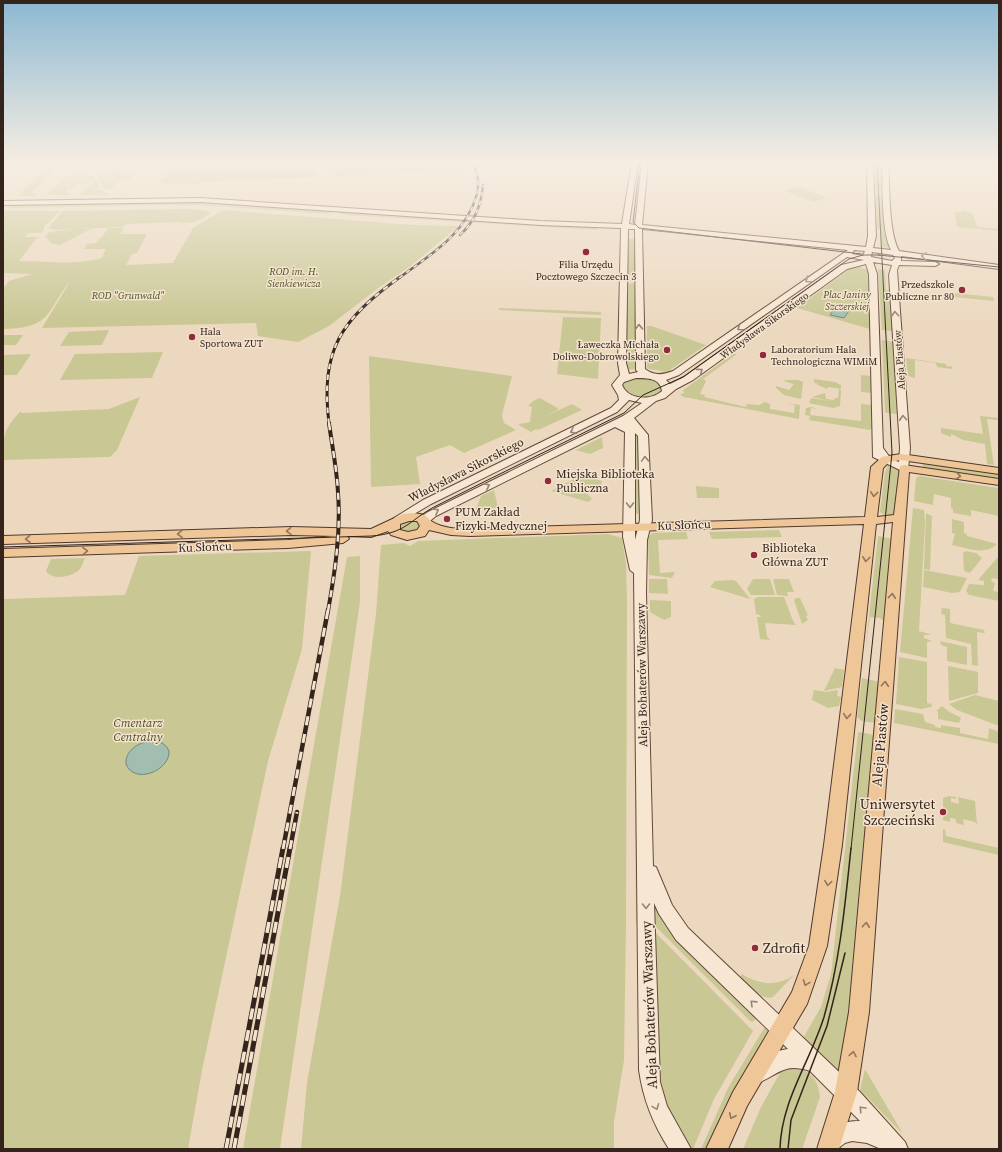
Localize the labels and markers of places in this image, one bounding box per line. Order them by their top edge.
marker: Filia Urzędu Pocztowego Szczecin 3 [581,247,591,257]
place label: Filia Urzędu Pocztowego Szczecin 3 [536,258,636,283]
place label: Przedszkole Publiczne nr 80 [885,278,954,303]
marker: Przedszkole Publiczne nr 80 [957,285,967,295]
place label: Hala Sportowa ZUT [200,325,263,350]
marker: Hala Sportowa ZUT [187,332,197,342]
place label: Ławeczka Michała Doliwo-Dobrowolskiego [553,338,660,363]
place label: Laboratorium Hala Technologiczna WIMiM [771,343,877,368]
marker: Ławeczka Michała Doliwo-Dobrowolskiego [662,345,672,355]
marker: Laboratorium Hala Technologiczna WIMiM [758,350,768,360]
place label: Miejska Biblioteka Publiczna [556,466,655,496]
marker: Miejska Biblioteka Publiczna [543,476,553,486]
place label: PUM Zakład Fizyki Medycznej [455,504,547,534]
marker: PUM Zakład Fizyki Medycznej [442,514,452,524]
place label: Biblioteka Główna ZUT [762,540,829,570]
marker: Biblioteka Główna ZUT [749,550,759,560]
place label: Uniwersytet Szczeciński [860,794,935,830]
marker: Uniwersytet Szczeciński [938,807,948,817]
place label: Zdrofit [763,938,806,958]
marker: Zdrofit [750,943,760,953]

